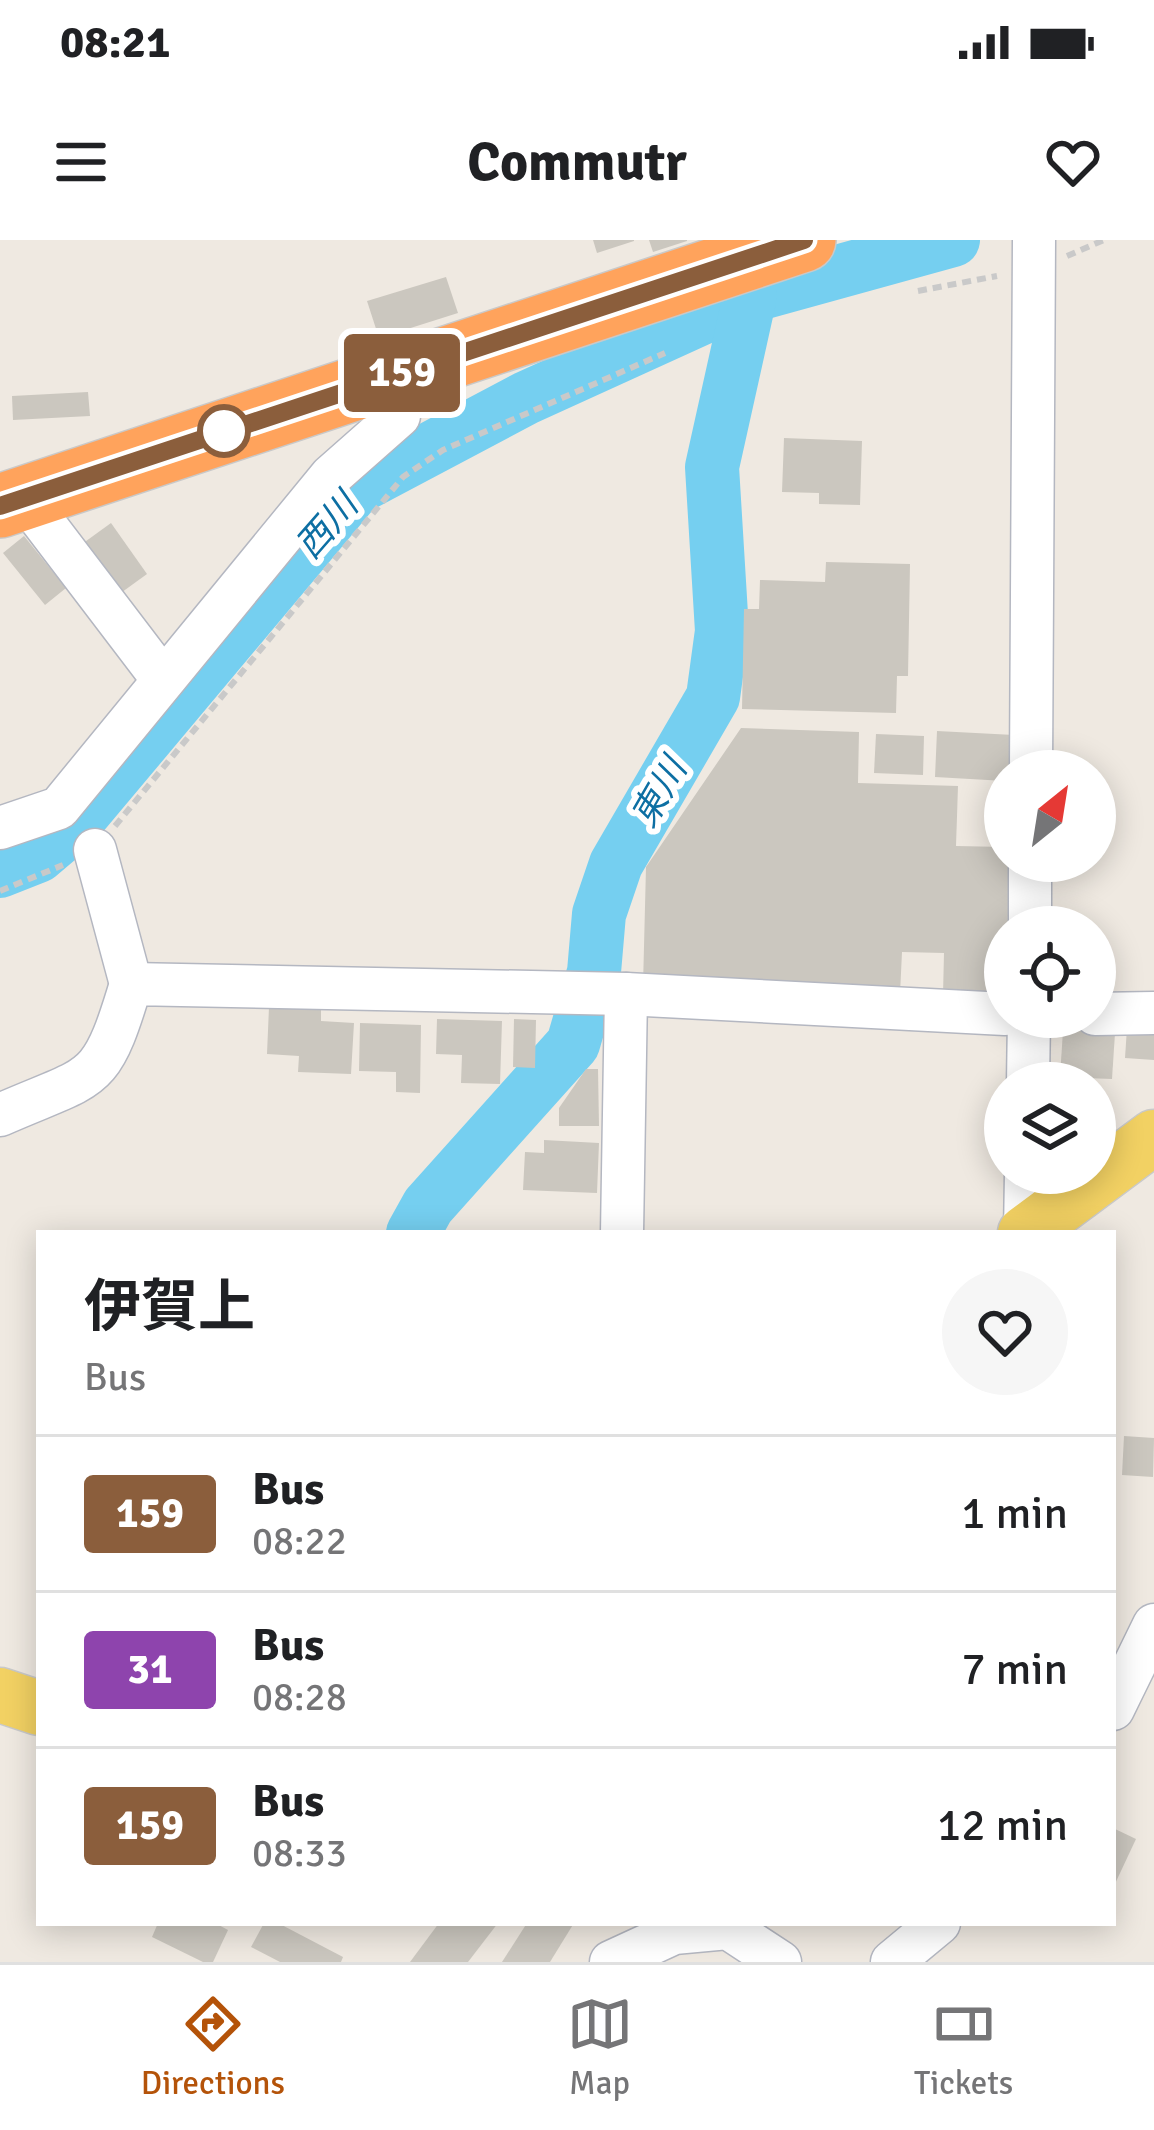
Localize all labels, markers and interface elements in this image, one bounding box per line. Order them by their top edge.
text: 08:21 [60,15,170,70]
icon: menu [48,129,114,195]
text: Commutr [467,129,687,196]
icon: heart [1040,129,1106,195]
line badge: 159 [333,334,471,412]
text: 159 [368,347,436,398]
unlabelled marker [199,406,249,456]
water label: 西川 [287,481,370,568]
water label: 東川 [622,747,699,835]
north arrow [984,750,1116,882]
map controls [984,750,1116,1194]
button: locate [984,906,1116,1038]
button: layers [984,1062,1116,1194]
button: heart [942,1269,1068,1395]
text: 伊賀上 [84,1272,255,1343]
text: Bus [84,1353,146,1401]
text: Bus [252,1462,324,1517]
text: 1 min [961,1486,1068,1541]
text: 159 [116,1488,184,1539]
text: 08:22 [252,1517,347,1565]
text: Bus [252,1618,324,1673]
text: 7 min [961,1642,1068,1697]
text: 31 [127,1644,173,1695]
text: 08:28 [252,1673,347,1721]
text: Bus [252,1774,324,1829]
text: 12 min [937,1798,1068,1853]
text: 159 [116,1800,184,1851]
text: 08:33 [252,1829,347,1877]
tab: Directions [141,1991,285,2104]
tab: Map [567,1991,633,2104]
tab: Tickets [914,1991,1013,2104]

